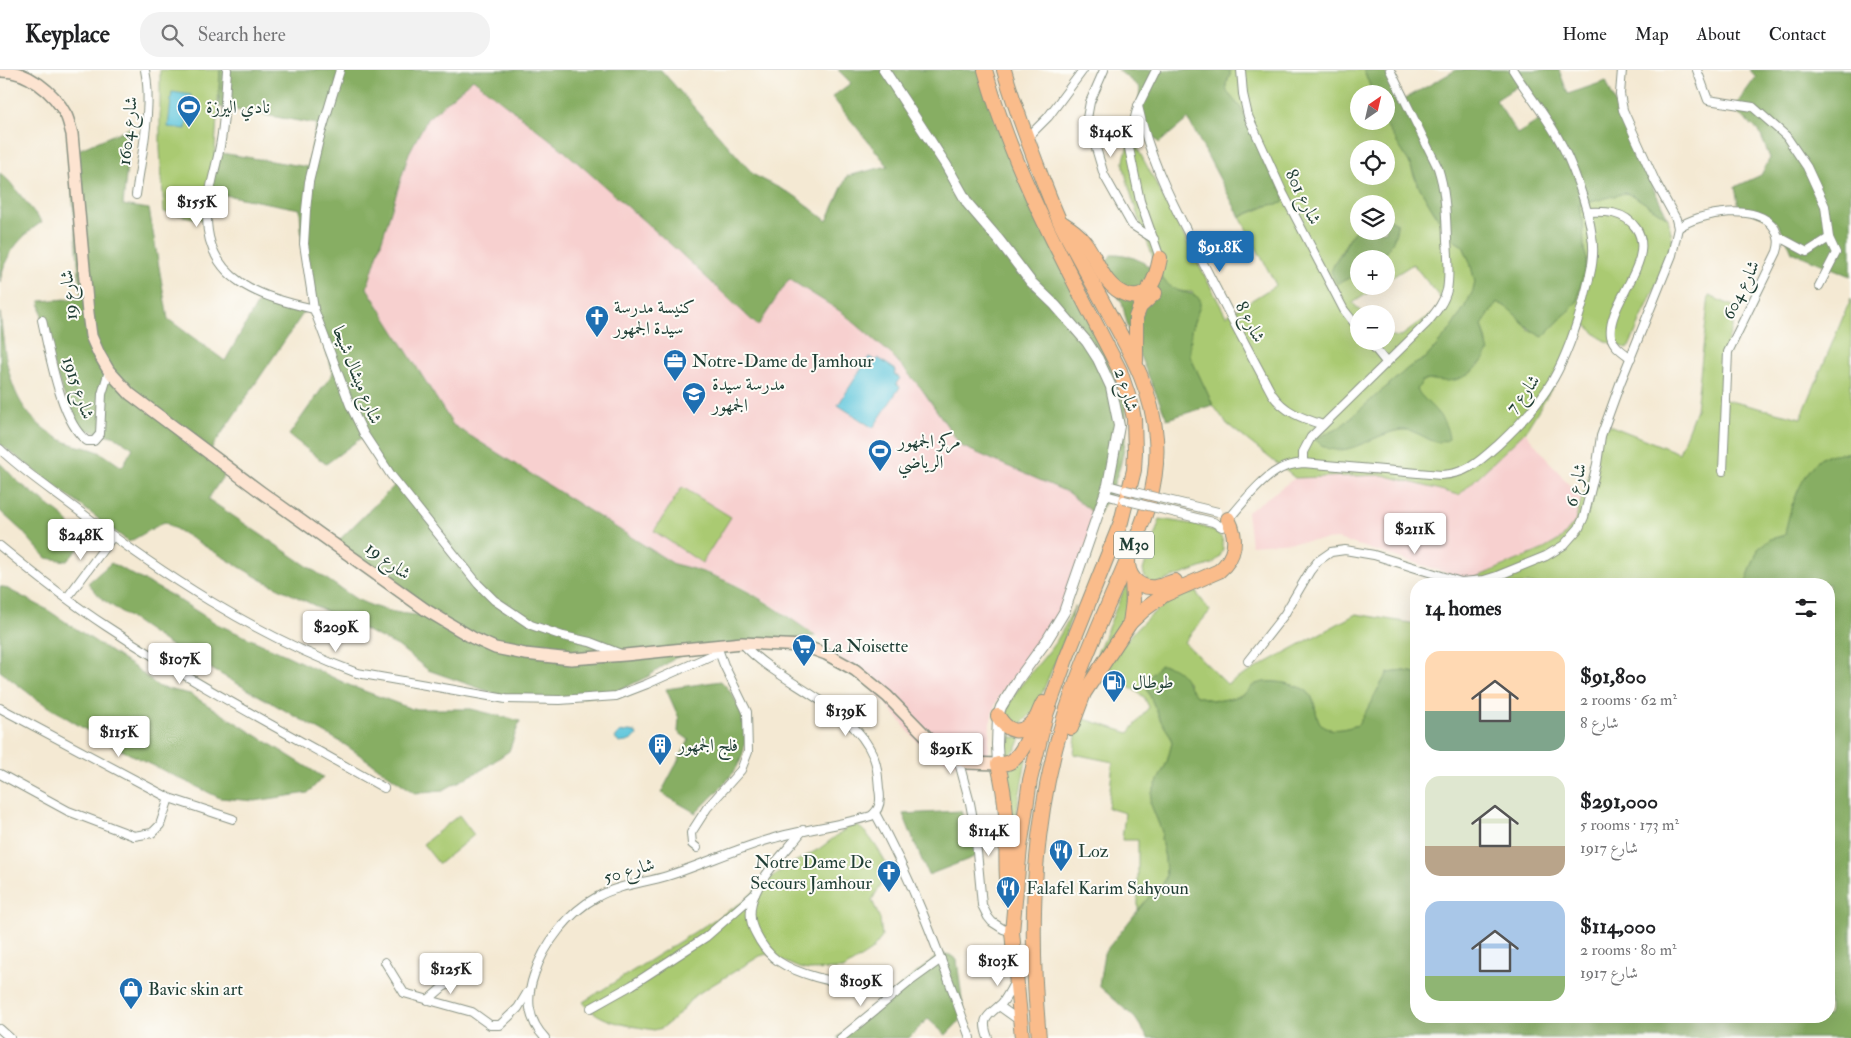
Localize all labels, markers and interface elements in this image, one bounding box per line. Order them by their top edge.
search box [140,12,490,57]
text: Keyplace [25,19,110,50]
icon: search [158,21,186,49]
text: Search here [198,23,286,47]
text: Home [1562,23,1607,46]
text: Map [1635,23,1669,46]
text: About [1697,23,1741,46]
text: Contact [1769,23,1826,46]
north arrow [1350,85,1395,130]
map controls [1350,85,1395,350]
sports icon: نادي اليرزة [176,94,202,128]
street label: شارع 1604 [113,95,146,167]
place label: نادي اليرزة [206,96,270,122]
pin: $140K [1076,116,1146,158]
text: $140K [1090,122,1132,142]
button: locate [1350,140,1395,185]
street label: شارع 801 [1277,165,1326,230]
pin: $155K [162,186,232,228]
text: $155K [177,192,217,212]
button: layers [1350,195,1395,240]
pin: $91.8K [1179,230,1261,273]
text: $91.8K [1198,237,1242,257]
button: + [1350,250,1395,295]
street label: شارع 604 [1717,257,1768,325]
street label: شارع 19 [55,268,86,321]
place label: كنيسة مدرسة سيدة الجمهور [612,296,695,340]
street label: شارع 8 [1227,297,1270,348]
church icon: كنيسة مدرسة سيدة الجمهور [584,304,610,338]
button: − [1350,305,1395,350]
street label: شارع ميشال شيحا [324,323,387,429]
office icon: Notre-Dame de Jamhour [662,348,688,382]
place label: Notre-Dame de Jamhour [692,350,874,373]
street label: شارع 1915 [54,354,99,423]
street label: شارع 2 [1106,366,1143,415]
street label: شارع 7 [1501,370,1548,420]
place label: مدرسة سيدة الجمهور [710,373,785,417]
school or university icon: مدرسة سيدة الجمهور [681,381,707,415]
place label: مركز الجمهور الرياضي [896,430,961,479]
sports icon: مركز الجمهور الرياضي [867,438,893,472]
street label: شارع 6 [1560,461,1595,510]
pin: $211K [1380,512,1450,555]
pin: $248K [46,518,116,561]
text: $211K [1395,519,1435,539]
text: $248K [59,525,103,545]
road number: M30 [1114,532,1154,558]
street label: شارع 19 [359,537,415,588]
icon: filters [1792,594,1820,622]
text: 14 homes [1425,595,1502,622]
pin: $209K [301,610,371,653]
text: $209K [314,617,358,637]
supermarket icon: La Noisette [791,633,817,667]
place label: La Noisette [822,635,909,658]
pin: $107K [145,642,215,685]
text: $107K [159,649,201,669]
text: $91,800 [1580,663,1646,690]
fuel station icon: طوطال [1101,669,1127,703]
place label: طوطال [1132,671,1174,694]
icon: home [1465,671,1525,731]
text: 2 rooms · 62 m² [1580,690,1677,710]
pin: $139K [811,694,881,737]
text: $139K [826,701,866,721]
text: شارع 8 [1580,713,1619,733]
pin: $115K [84,716,154,758]
text: $115K [100,722,138,742]
building icon: فلج الجمهور [647,732,673,766]
pin: $291K [916,732,986,775]
place label: فلج الجمهور [676,734,738,761]
text: $291K [930,739,972,759]
text: $291,000 [1580,788,1658,815]
icon: home [1465,796,1525,856]
pin: $114K [954,814,1024,857]
text: 5 rooms · 173 m² [1580,815,1679,835]
text: $114K [969,821,1009,841]
restaurant icon: Loz [1048,838,1074,872]
text: شارع 1917 [1580,838,1638,858]
place label: Loz [1078,840,1109,863]
place label: Notre Dame De Secours Jamhour [750,851,872,895]
street label: شارع 50 [601,853,658,892]
church icon: Notre Dame De Secours Jamhour [876,859,902,893]
restaurant icon: Falafel Karim Sahyoun [995,875,1021,909]
place label: Falafel Karim Sahyoun [1026,877,1189,900]
text: $114,000 [1580,913,1656,940]
icon: home [1465,921,1525,981]
text: 2 rooms · 80 m² [1580,940,1677,960]
pin: $103K [963,944,1033,987]
text: $103K [978,951,1018,971]
pin: $125K [416,952,486,995]
text: $125K [430,959,472,979]
text: شارع 1917 [1580,963,1638,983]
pin: $109K [826,964,896,1007]
text: $109K [840,971,882,991]
shop icon: Bavic skin art [118,976,144,1010]
place label: Bavic skin art [148,978,243,1001]

